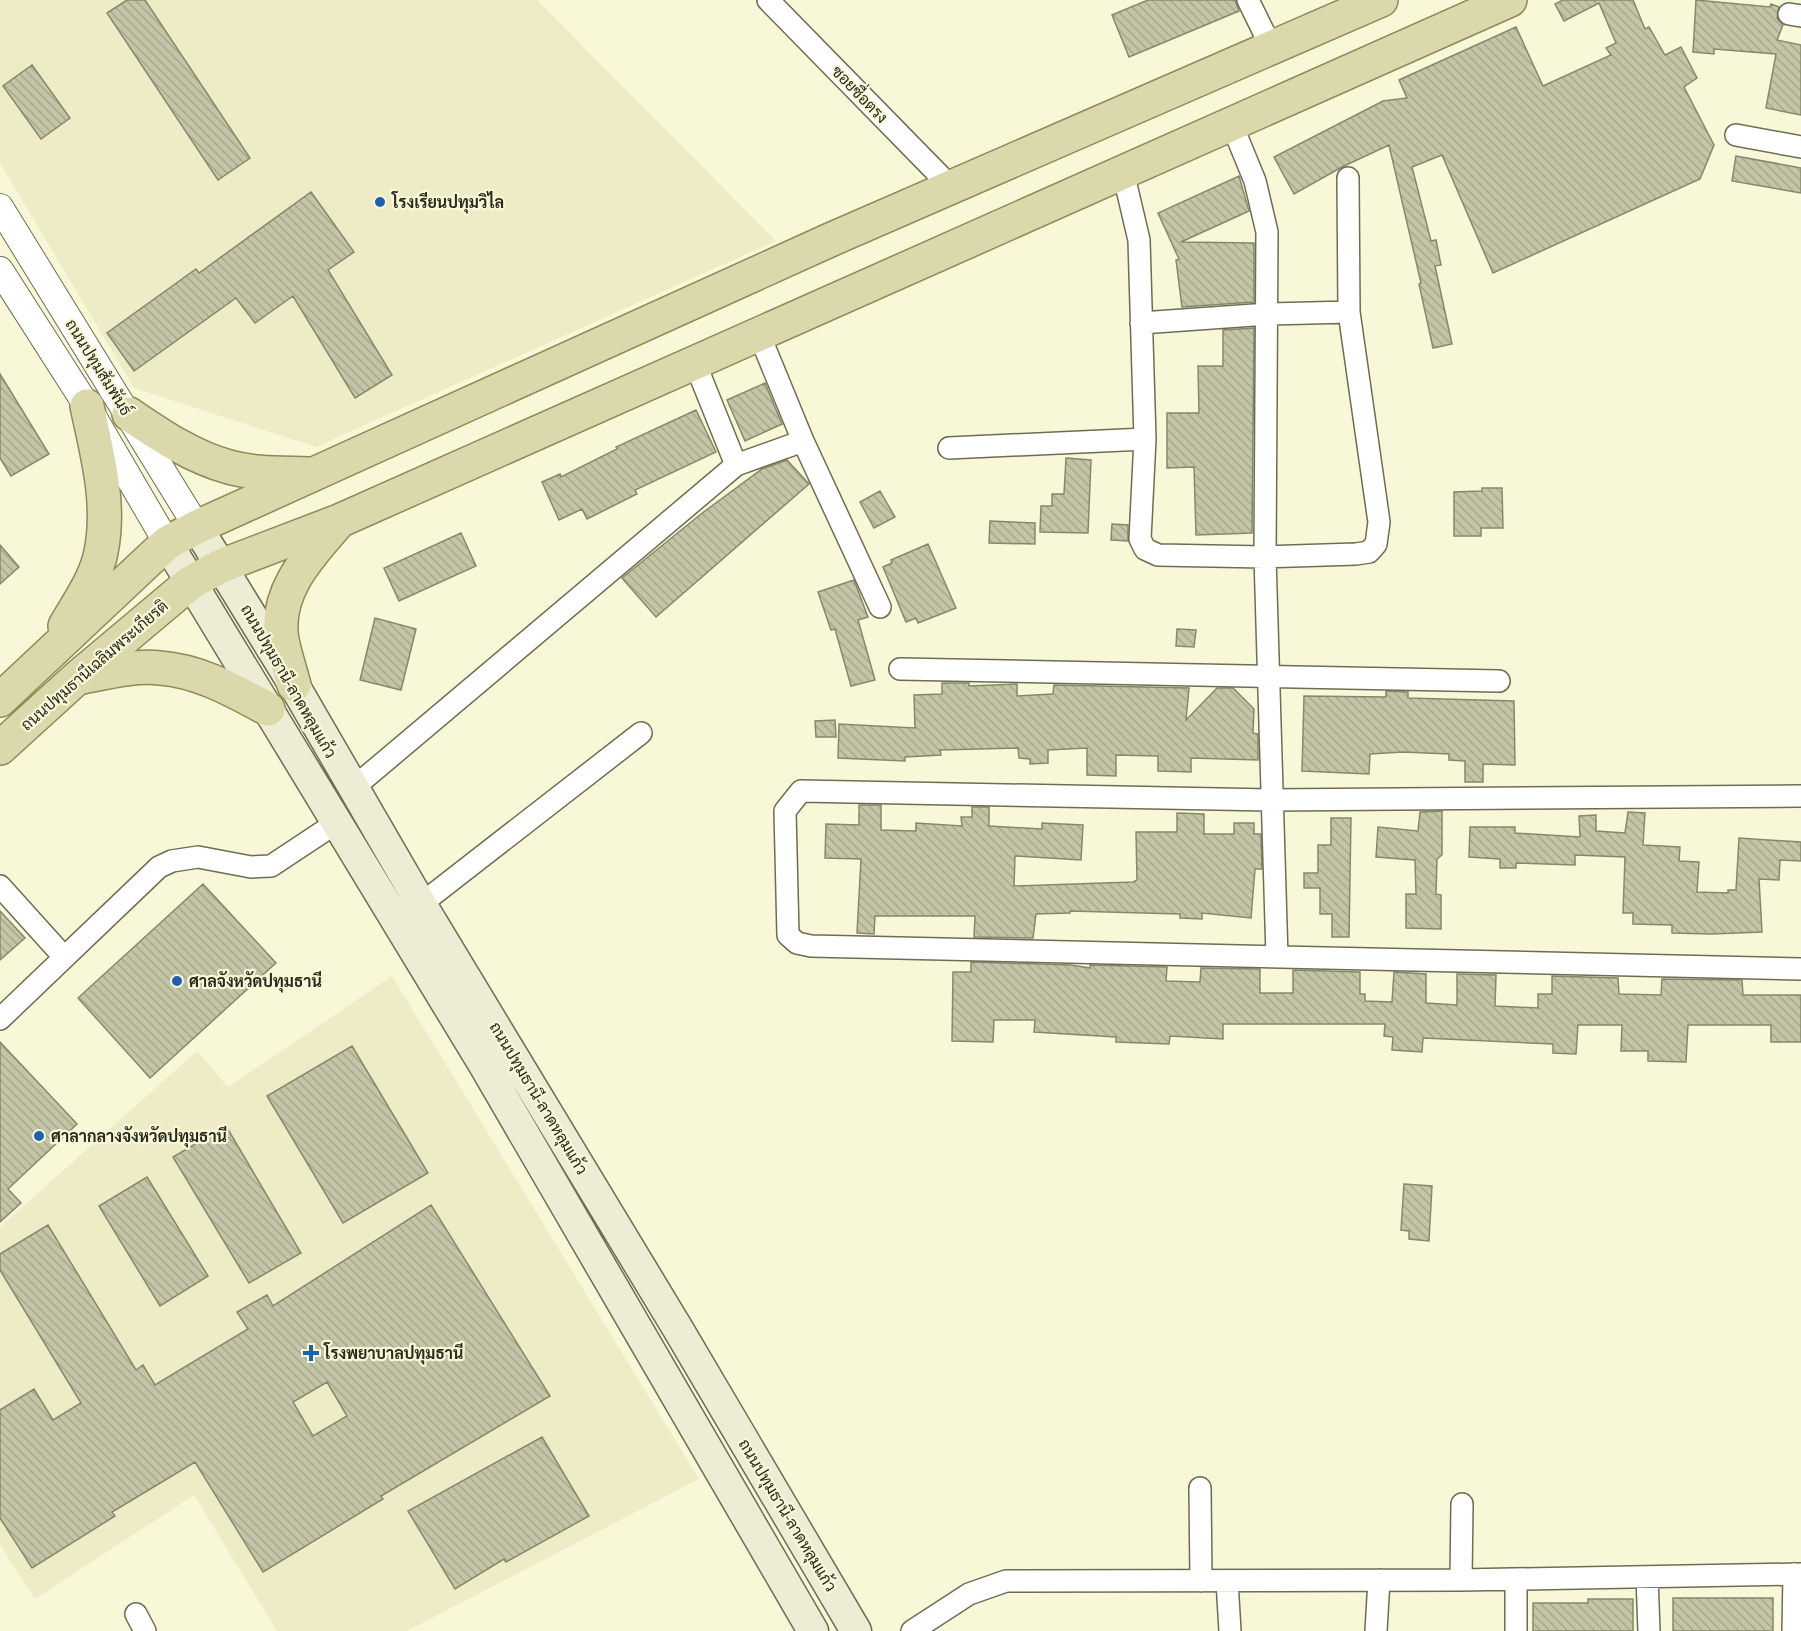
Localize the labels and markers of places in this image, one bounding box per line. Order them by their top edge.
place label: โรงเรียนปทุมวิไล [391,191,504,214]
marker: โรงเรียนปทุมวิไล [373,195,387,209]
place label: ศาลจังหวัดปทุมธานี [189,971,322,993]
marker: ศาลจังหวัดปทุมธานี [170,974,184,988]
place label: ศาลากลางจังหวัดปทุมธานี [51,1126,227,1148]
marker: ศาลากลางจังหวัดปทุมธานี [32,1129,46,1143]
place label: โรงพยาบาลปทุมธานี [323,1342,463,1365]
marker: โรงพยาบาลปทุมธานี [302,1344,320,1362]

